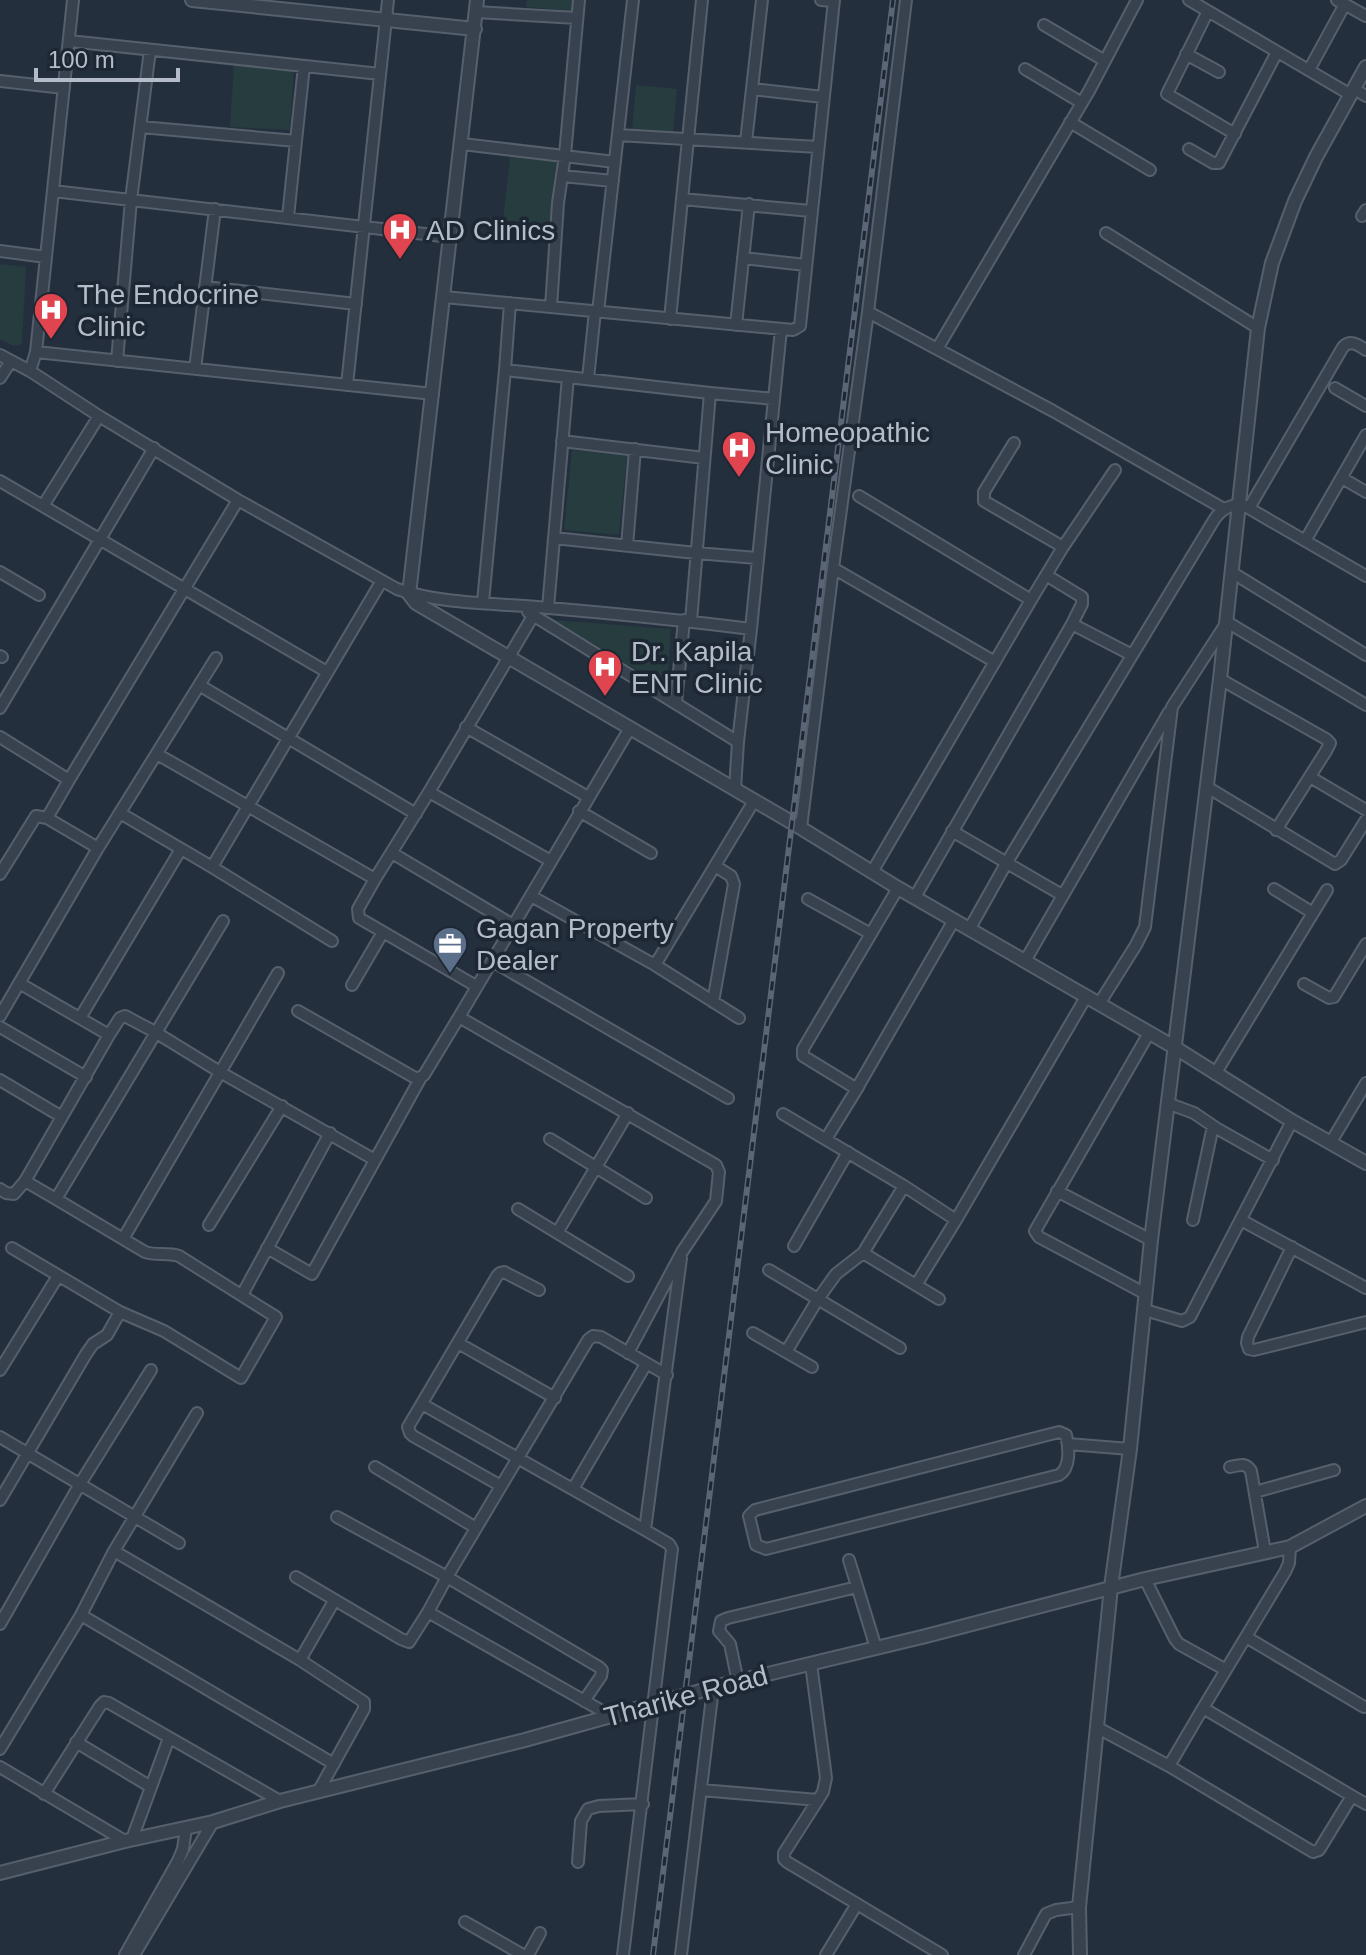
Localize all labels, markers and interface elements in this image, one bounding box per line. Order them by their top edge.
scale bar [36,32,178,82]
text: 100 m [48,46,115,73]
hospital icon: AD Clinics [381,211,419,261]
place label: AD Clinics [426,215,555,246]
place label: The Endocrine Clinic [77,279,259,342]
hospital icon: The Endocrine Clinic [32,291,70,341]
place label: Homeopathic Clinic [765,417,930,480]
hospital icon: Homeopathic Clinic [720,429,758,479]
place label: Dr. Kapila ENT Clinic [631,636,763,699]
hospital icon: Dr. Kapila ENT Clinic [586,648,624,698]
place label: Gagan Property Dealer [476,913,674,976]
office icon: Gagan Property Dealer [431,925,469,975]
street label: Tharike Road [601,1659,771,1733]

